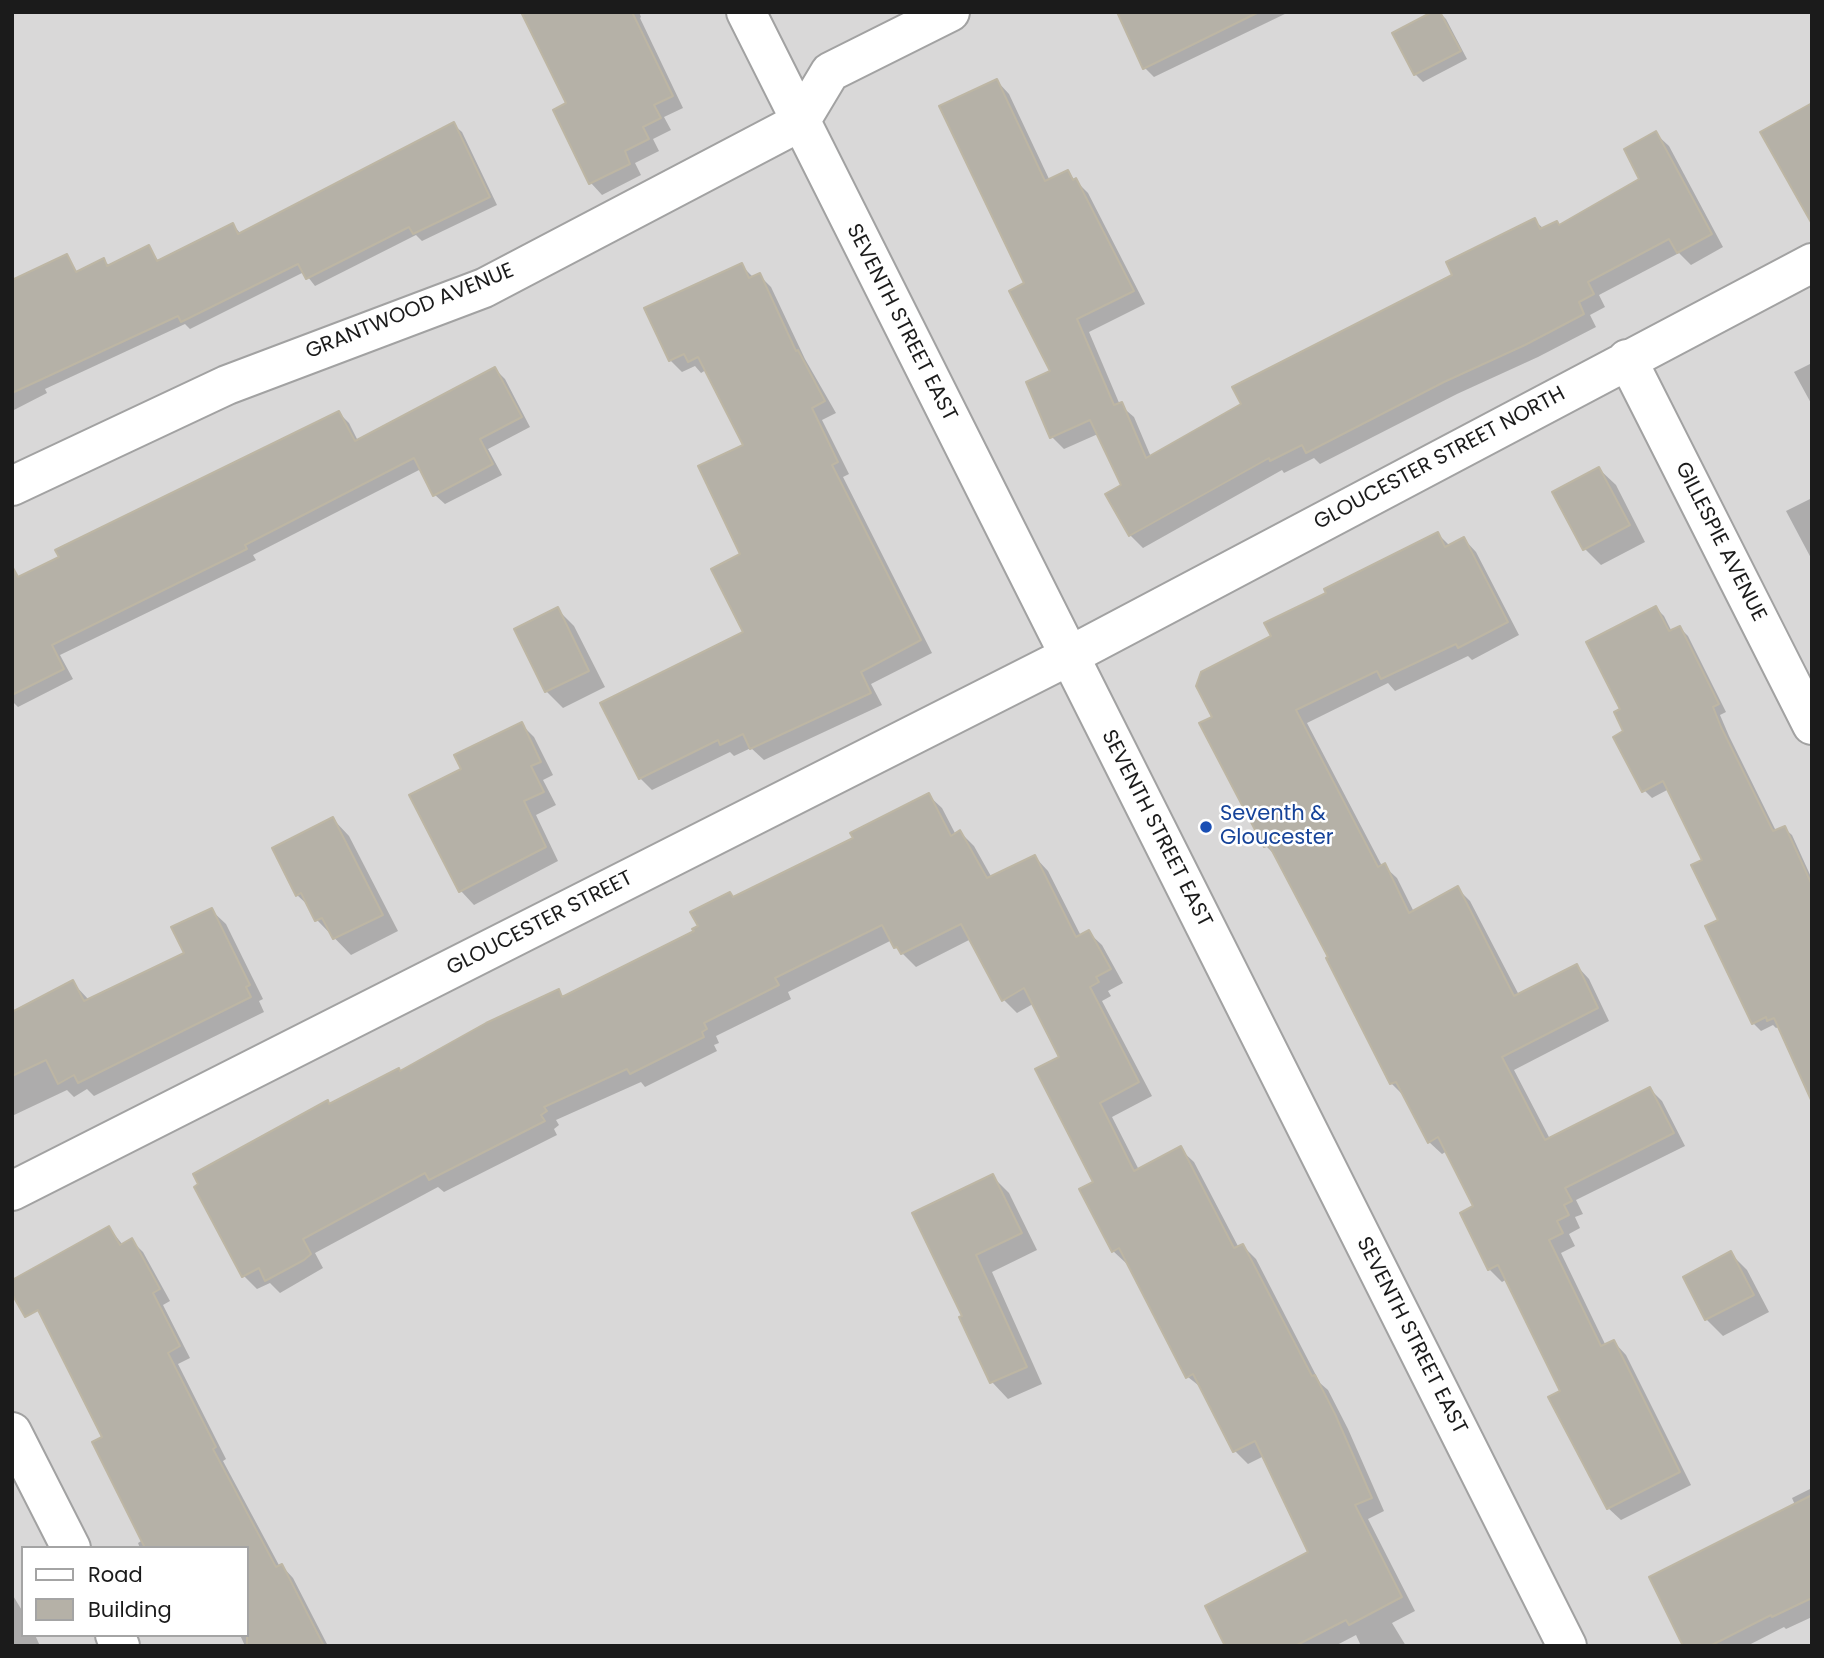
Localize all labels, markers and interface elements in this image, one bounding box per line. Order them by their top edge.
street label: SEVENTH STREET EAST [840,220,962,426]
street label: GRANTWOOD AVENUE [302,259,518,365]
street label: GLOUCESTER STREET NORTH [1310,382,1570,536]
street label: GILLESPIE AVENUE [1669,458,1771,626]
street label: SEVENTH STREET EAST [1095,726,1217,932]
place label: Seventh & Gloucester [1220,802,1334,852]
marker: Seventh & Gloucester [1198,819,1214,835]
street label: GLOUCESTER STREET [443,866,637,982]
street label: SEVENTH STREET EAST [1350,1233,1472,1439]
legend [21,1546,248,1637]
text: Road [88,1560,143,1589]
text: Building [88,1595,172,1624]

